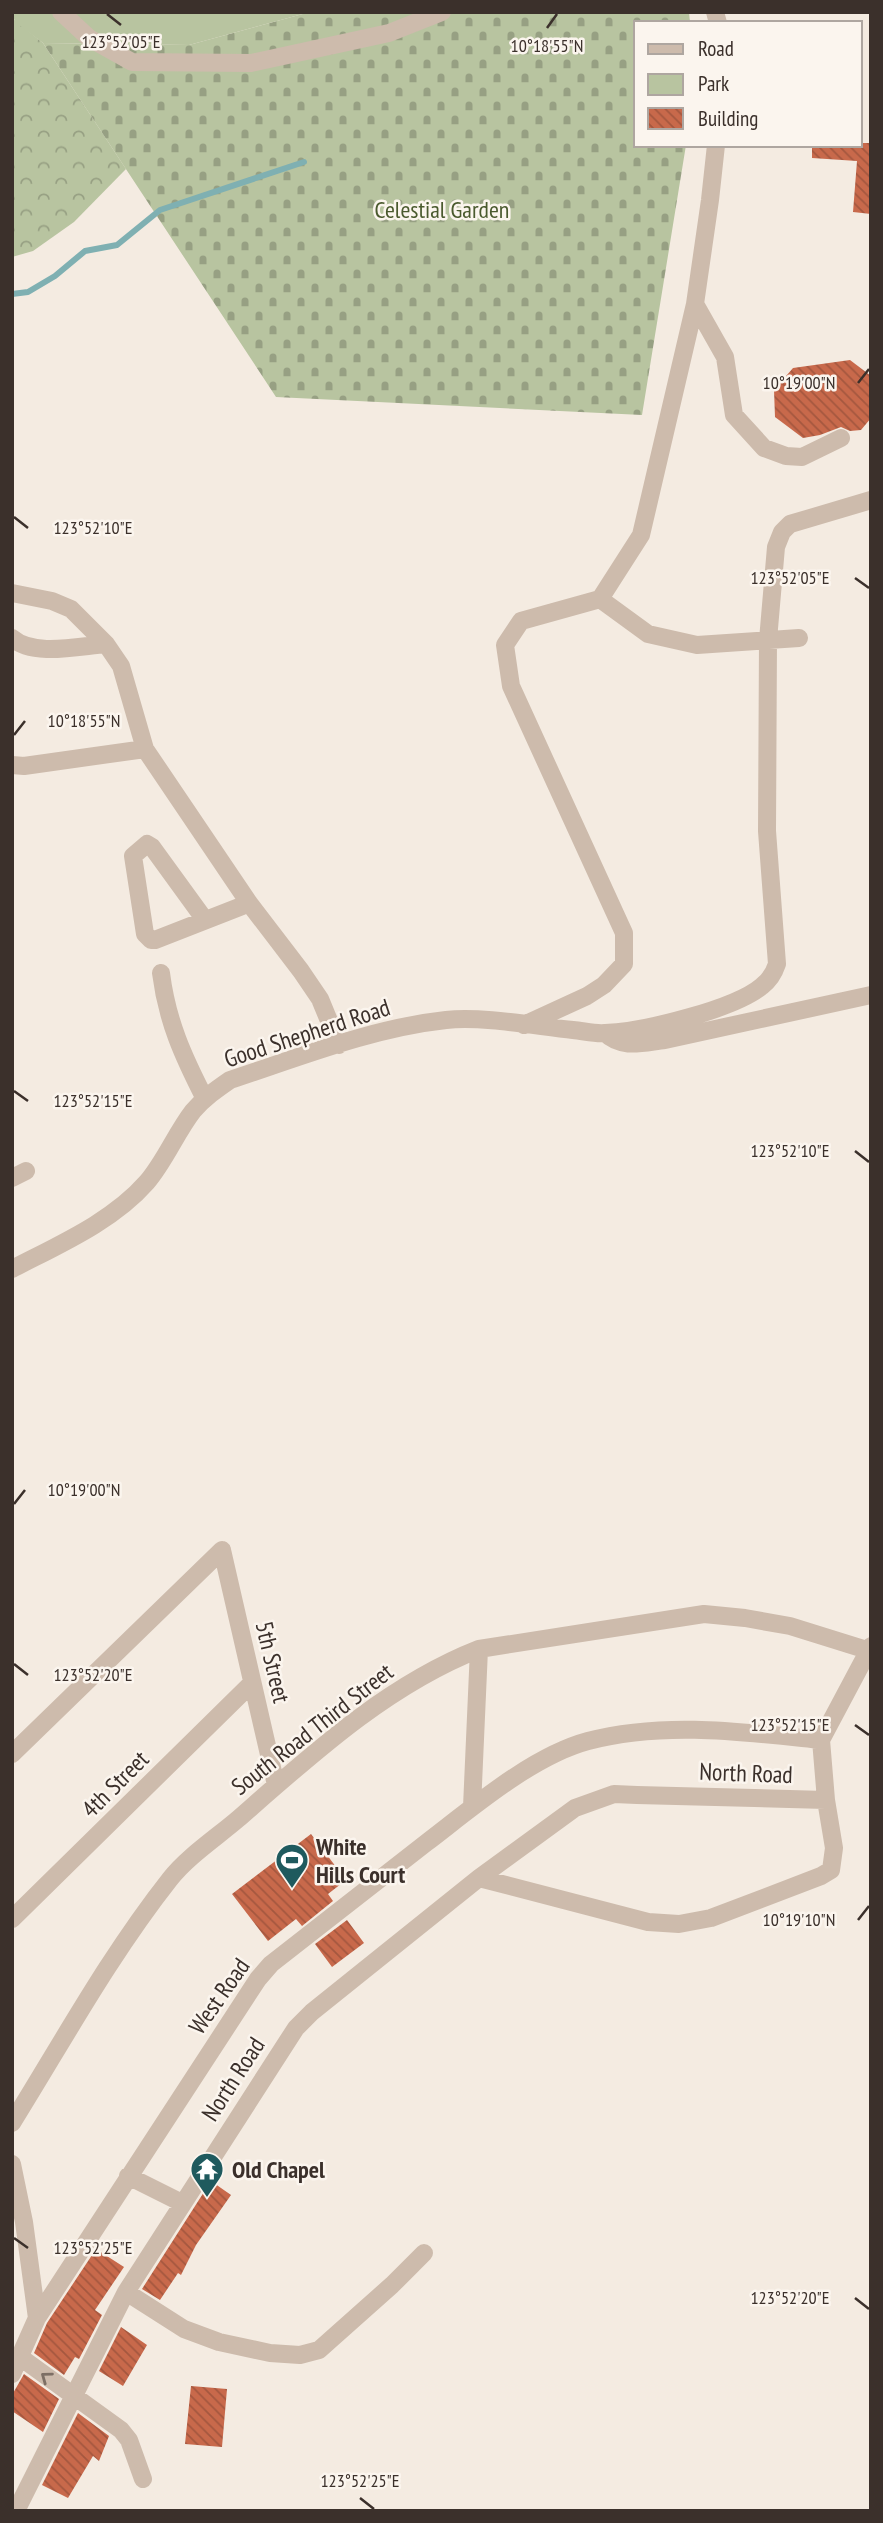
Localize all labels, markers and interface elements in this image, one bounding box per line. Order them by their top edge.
legend [634,21,862,147]
text: 123°52'05"E [82,30,160,53]
text: 10°18'55"N [511,34,583,57]
text: Road [698,35,734,62]
text: Park [698,70,729,97]
text: Building [698,105,758,132]
park label: Celestial Garden [375,194,509,225]
text: 10°19'00"N [763,371,835,394]
text: 123°52'10"E [54,516,132,539]
text: 123°52'05"E [751,566,829,589]
text: 10°18'55"N [48,709,120,732]
street label: Good Shepherd Road [220,992,394,1074]
text: 123°52'15"E [54,1089,132,1112]
text: 123°52'10"E [751,1139,829,1162]
text: 10°19'00"N [48,1478,120,1501]
street label: 5th Street [249,1618,297,1706]
street label: South Road Third Street [225,1656,399,1802]
text: 123°52'20"E [54,1663,132,1686]
text: 123°52'15"E [751,1713,829,1736]
street label: 4th Street [75,1744,155,1824]
street label: North Road [699,1756,793,1790]
place label: White Hills Court [315,1831,405,1890]
sports icon: White Hills Court [273,1841,311,1890]
text: 10°19'10"N [763,1908,835,1931]
street label: West Road [182,1952,256,2040]
street label: North Road [195,2031,271,2127]
temple icon: Old Chapel [188,2150,226,2199]
place label: Old Chapel [232,2154,325,2185]
text: 123°52'25"E [54,2236,132,2259]
text: 123°52'20"E [751,2286,829,2309]
one-way arrow [41,2372,54,2385]
text: 123°52'25"E [321,2469,399,2492]

